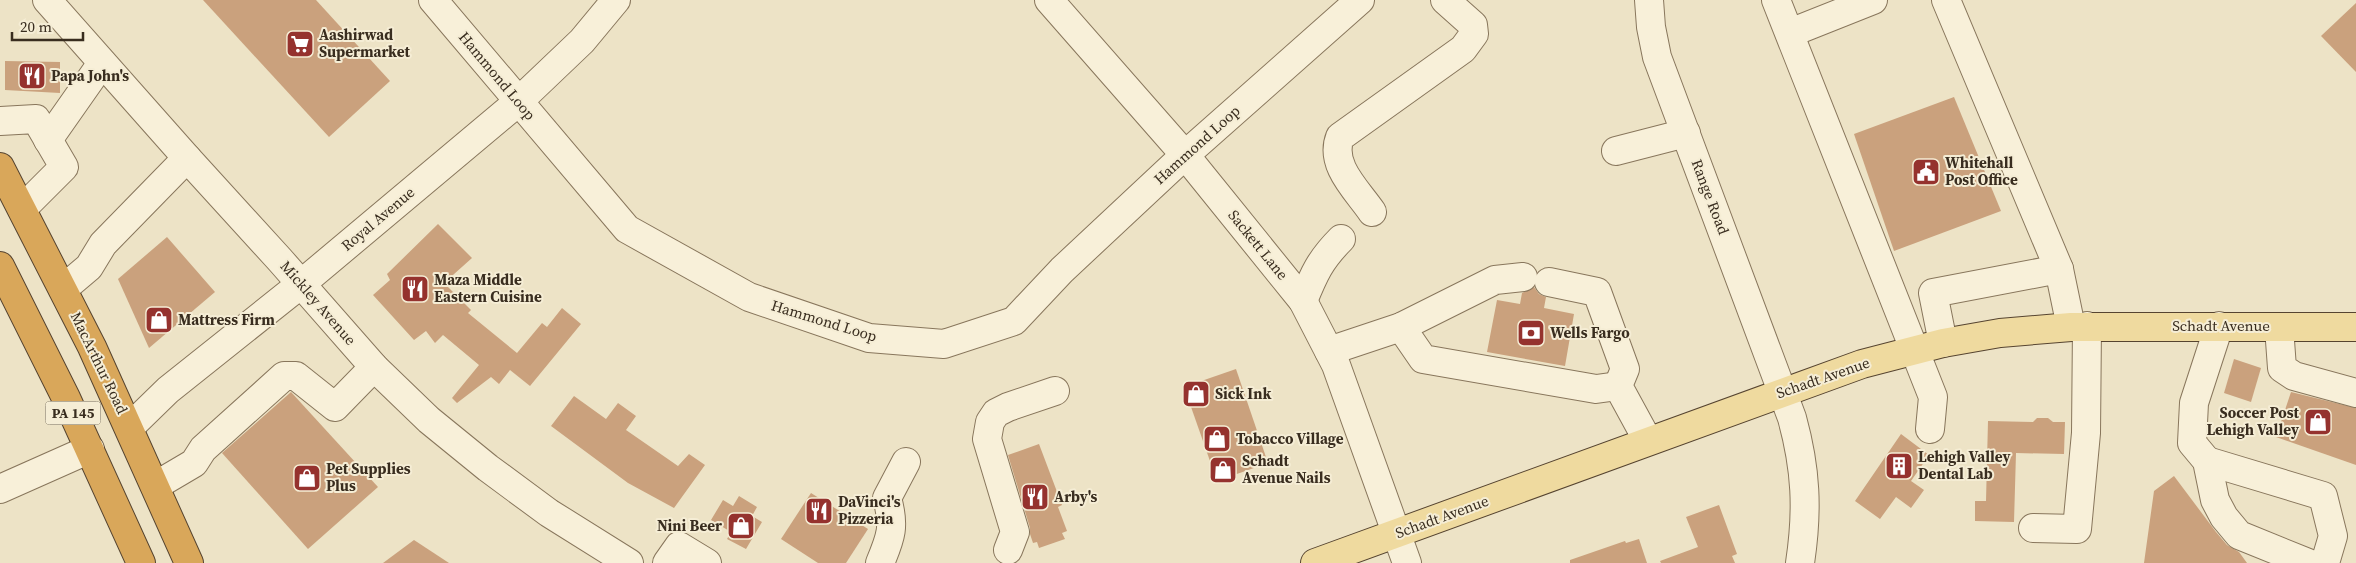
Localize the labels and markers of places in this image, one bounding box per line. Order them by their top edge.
place label: Aashirwad Supermarket [319,24,411,62]
supermarket icon: Aashirwad Supermarket [285,29,315,59]
restaurant icon: Papa John's [17,61,47,91]
place label: Papa John's [51,65,129,86]
place label: Whitehall Post Office [1945,152,2018,190]
public building icon: Whitehall Post Office [1911,157,1941,187]
place label: Maza Middle Eastern Cuisine [434,269,542,307]
restaurant icon: Maza Middle Eastern Cuisine [400,274,430,304]
shop icon: Mattress Firm [144,305,174,335]
place label: Mattress Firm [178,309,275,330]
bank icon: Wells Fargo [1516,318,1546,348]
place label: Wells Fargo [1550,322,1630,343]
shop icon: Sick Ink [1181,379,1211,409]
place label: Sick Ink [1215,383,1271,404]
place label: Soccer Post Lehigh Valley [2206,402,2300,440]
shop icon: Soccer Post Lehigh Valley [2303,407,2333,437]
shop icon: Tobacco Village [1202,424,1232,454]
place label: Tobacco Village [1236,428,1344,449]
place label: Lehigh Valley Dental Lab [1918,446,2011,484]
place label: Schadt Avenue Nails [1242,450,1331,488]
building icon: Lehigh Valley Dental Lab [1884,451,1914,481]
shop icon: Schadt Avenue Nails [1208,455,1238,485]
place label: Pet Supplies Plus [326,458,411,496]
shop icon: Pet Supplies Plus [292,463,322,493]
restaurant icon: Arby's [1020,482,1050,512]
place label: Arby's [1054,486,1097,507]
place label: DaVinci's Pizzeria [838,491,901,529]
restaurant icon: DaVinci's Pizzeria [804,496,834,526]
shop icon: Nini Beer [726,511,756,541]
place label: Nini Beer [657,515,722,536]

